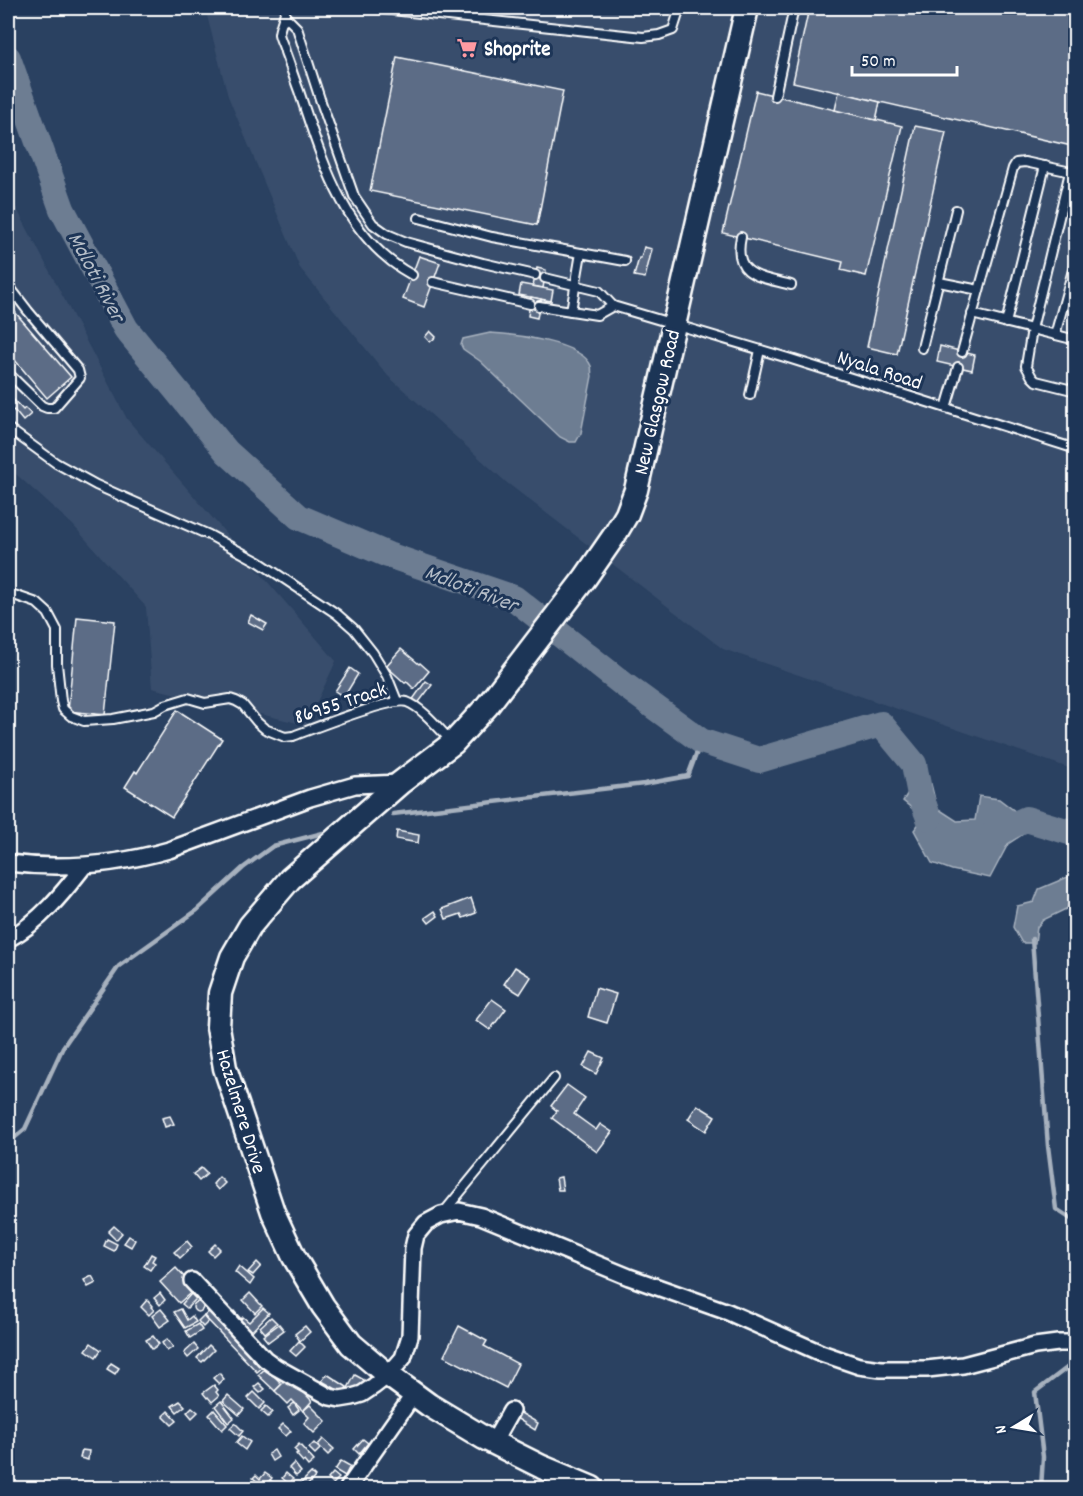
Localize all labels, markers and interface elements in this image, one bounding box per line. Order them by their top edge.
supermarket icon: Shoprite [455,36,479,60]
place label: Shoprite [484,36,551,66]
scale bar [852,39,957,77]
text: 50 m [861,50,896,75]
water label: Mdloti River [58,227,133,330]
street label: New Glasgow Road [628,327,690,478]
street label: Nyala Road [833,344,925,400]
water label: Mdloti River [420,558,524,623]
street label: 86955 Track [291,676,391,734]
street label: Hazelmere Drive [206,1046,272,1178]
north arrow [984,1397,1044,1457]
text: N [990,1423,1014,1435]

